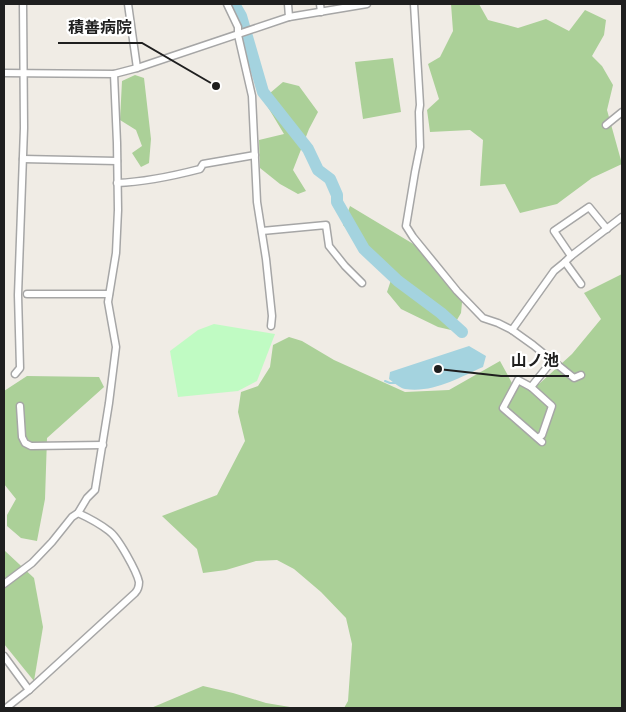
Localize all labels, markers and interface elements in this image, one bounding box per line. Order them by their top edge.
callout: 積善病院 [58,12,142,43]
text: 積善病院 [68,16,132,38]
callout: 山ノ池 [501,345,569,376]
text: 山ノ池 [511,349,559,371]

